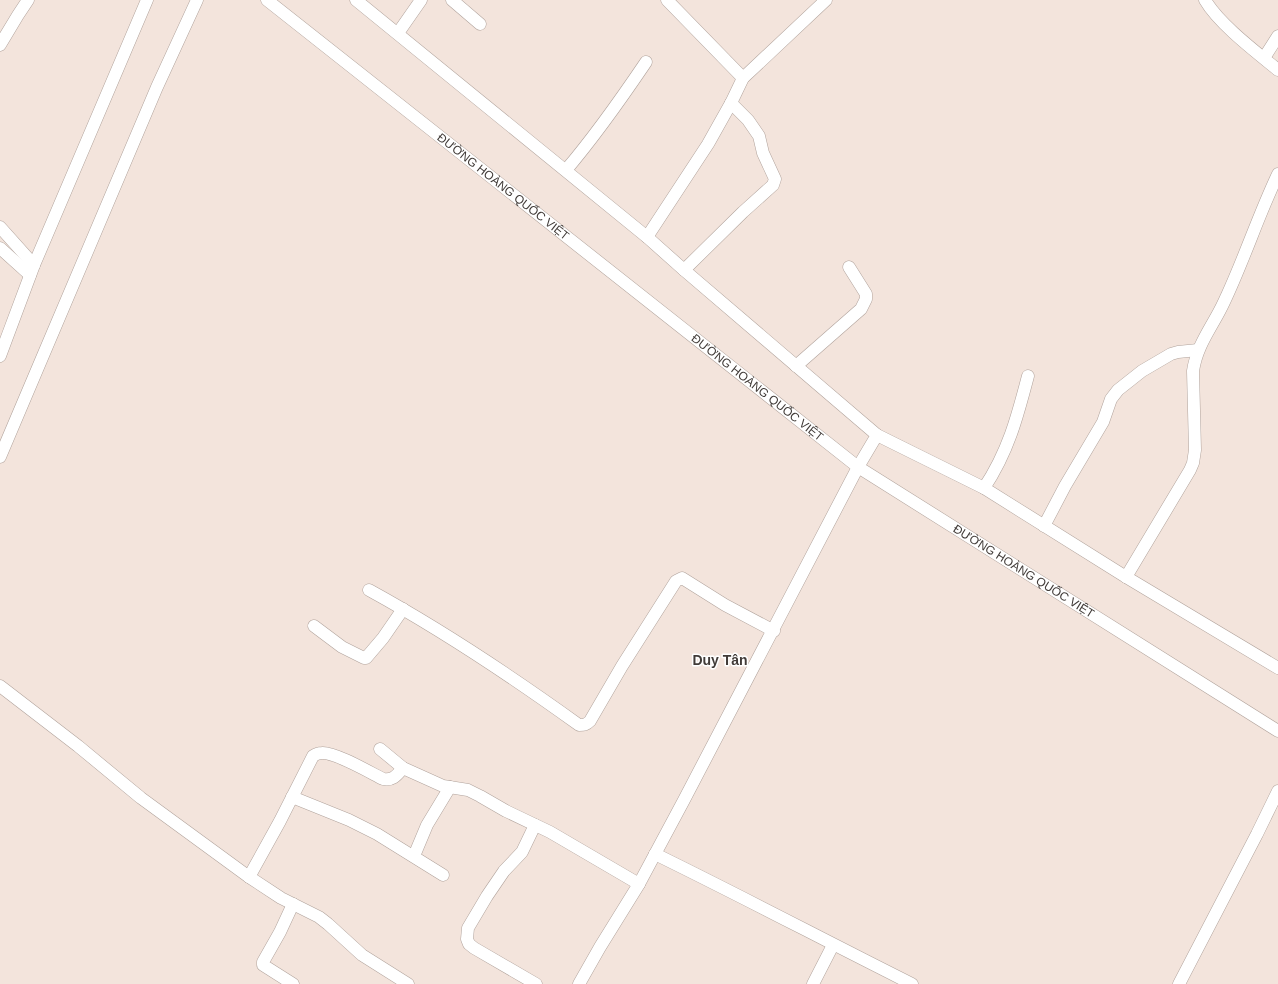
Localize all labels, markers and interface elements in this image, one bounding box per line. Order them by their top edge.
street label: ĐƯỜNG HOÀNG QUỐC VIỆT [434,130,572,243]
street label: ĐƯỜNG HOÀNG QUỐC VIỆT [689,331,827,444]
street label: ĐƯỜNG HOÀNG QUỐC VIỆT [951,522,1097,621]
district label: Duy Tân [692,652,748,668]

